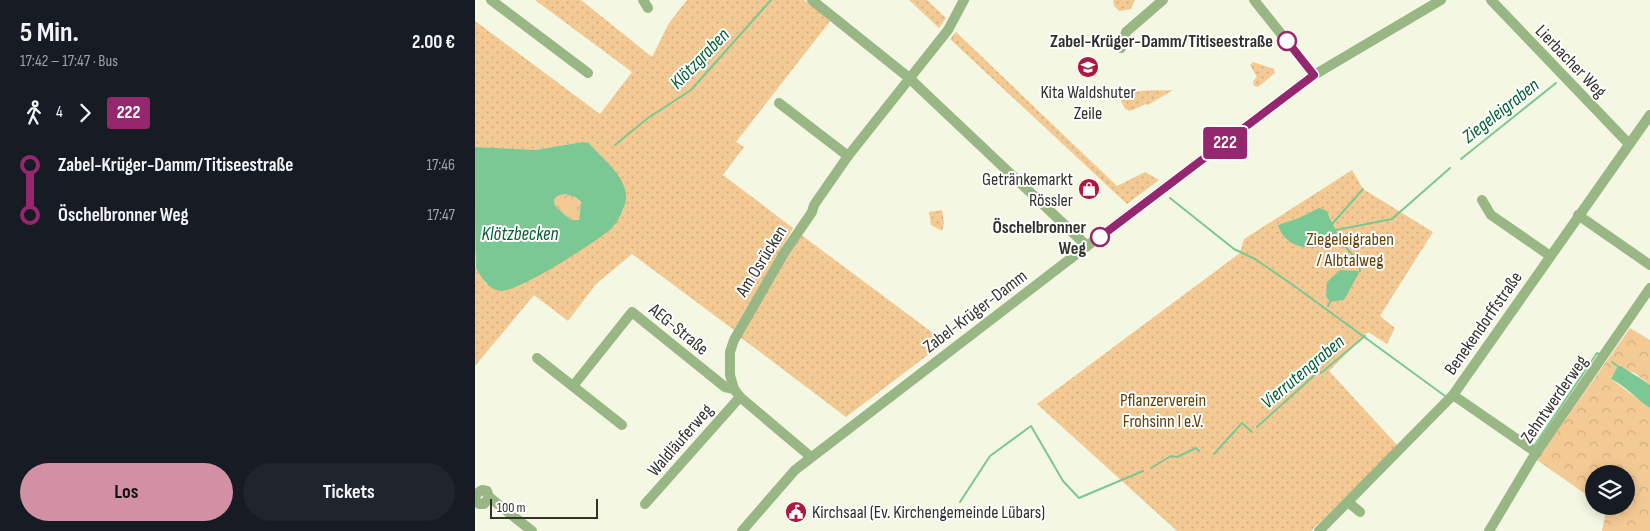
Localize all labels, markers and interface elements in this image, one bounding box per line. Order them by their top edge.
text: 5 Min. [20,16,79,49]
street label: Lierbacher Weg [1531,21,1610,102]
water label: Klötzgraben [666,24,735,94]
text: 2.00 € [412,31,455,54]
place label: Zabel-Krüger-Damm/Titiseestraße [1050,31,1273,52]
marker: Zabel-Krüger-Damm/Titiseestraße [1277,31,1297,51]
text: 17:42 – 17:47 · Bus [20,52,118,71]
school or university icon: Kita Waldshuter Zeile [1076,55,1100,79]
water label: Ziegeleigraben [1457,74,1544,149]
place label: Kita Waldshuter Zeile [1040,82,1136,124]
icon: walk [20,99,48,127]
icon: forward [71,99,99,127]
text: 222 [117,102,140,123]
text: 4 [56,103,63,122]
line badge: 222 [1196,127,1254,159]
text: 222 [1213,132,1237,153]
text: Zabel-Krüger-Damm/Titiseestraße [58,154,293,177]
text: 17:46 [426,156,455,175]
place label: Getränkemarkt Rössler [982,169,1074,211]
shop icon: Getränkemarkt Rössler [1077,177,1101,201]
text: Öschelbronner Weg [58,204,189,227]
text: 17:47 [427,206,455,225]
place label: Öschelbronner Weg [993,217,1086,259]
street label: Am Osrücken [731,222,791,301]
water label: Klötzbecken [482,223,558,246]
marker: Öschelbronner Weg [1090,227,1110,247]
park label: Ziegeleigraben / Albtalweg [1306,229,1394,271]
street label: Zabel-Krüger-Damm [919,266,1031,357]
street label: Benekendorffstraße [1440,268,1527,379]
street label: AEG-Straße [644,299,713,360]
water label: Vierrutengraben [1256,330,1349,414]
street label: Zehntwerderweg [1517,351,1592,447]
park label: Pflanzerverein Frohsinn I e.V. [1120,390,1206,432]
street label: Waldläuferweg [643,400,717,481]
button: Los [20,463,233,521]
button: Tickets [243,463,455,521]
map controls [1585,465,1635,515]
button: layers [1585,465,1635,515]
scale bar [490,496,597,519]
text: 100 m [497,499,526,516]
public building icon: Kirchsaal (Ev. Kirchengemeinde Lübars) [784,500,808,524]
place label: Kirchsaal (Ev. Kirchengemeinde Lübars) [812,502,1045,523]

